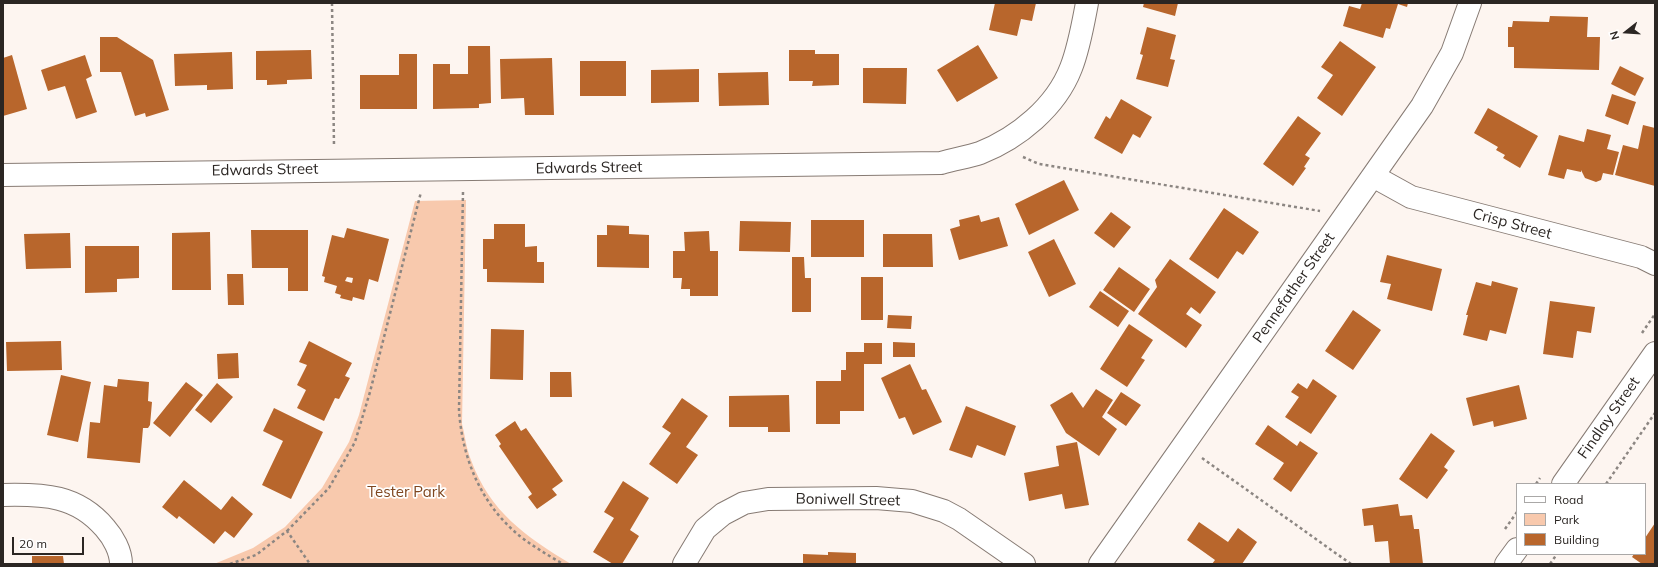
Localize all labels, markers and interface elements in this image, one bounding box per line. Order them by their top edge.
north arrow [1606,12,1646,52]
text: N [1607,29,1622,42]
street label: Edwards Street [535,158,643,178]
street label: Edwards Street [211,160,319,180]
street label: Crisp Street [1470,205,1554,243]
street label: Pennefather Street [1249,229,1339,347]
street label: Findlay Street [1574,374,1644,462]
park label: Tester Park [367,483,445,501]
legend [1516,483,1646,555]
street label: Boniwell Street [795,490,901,510]
text: Road [1554,492,1583,507]
text: Park [1554,512,1579,527]
scale bar [14,529,86,555]
text: Building [1554,532,1599,547]
text: 20 m [19,536,47,551]

